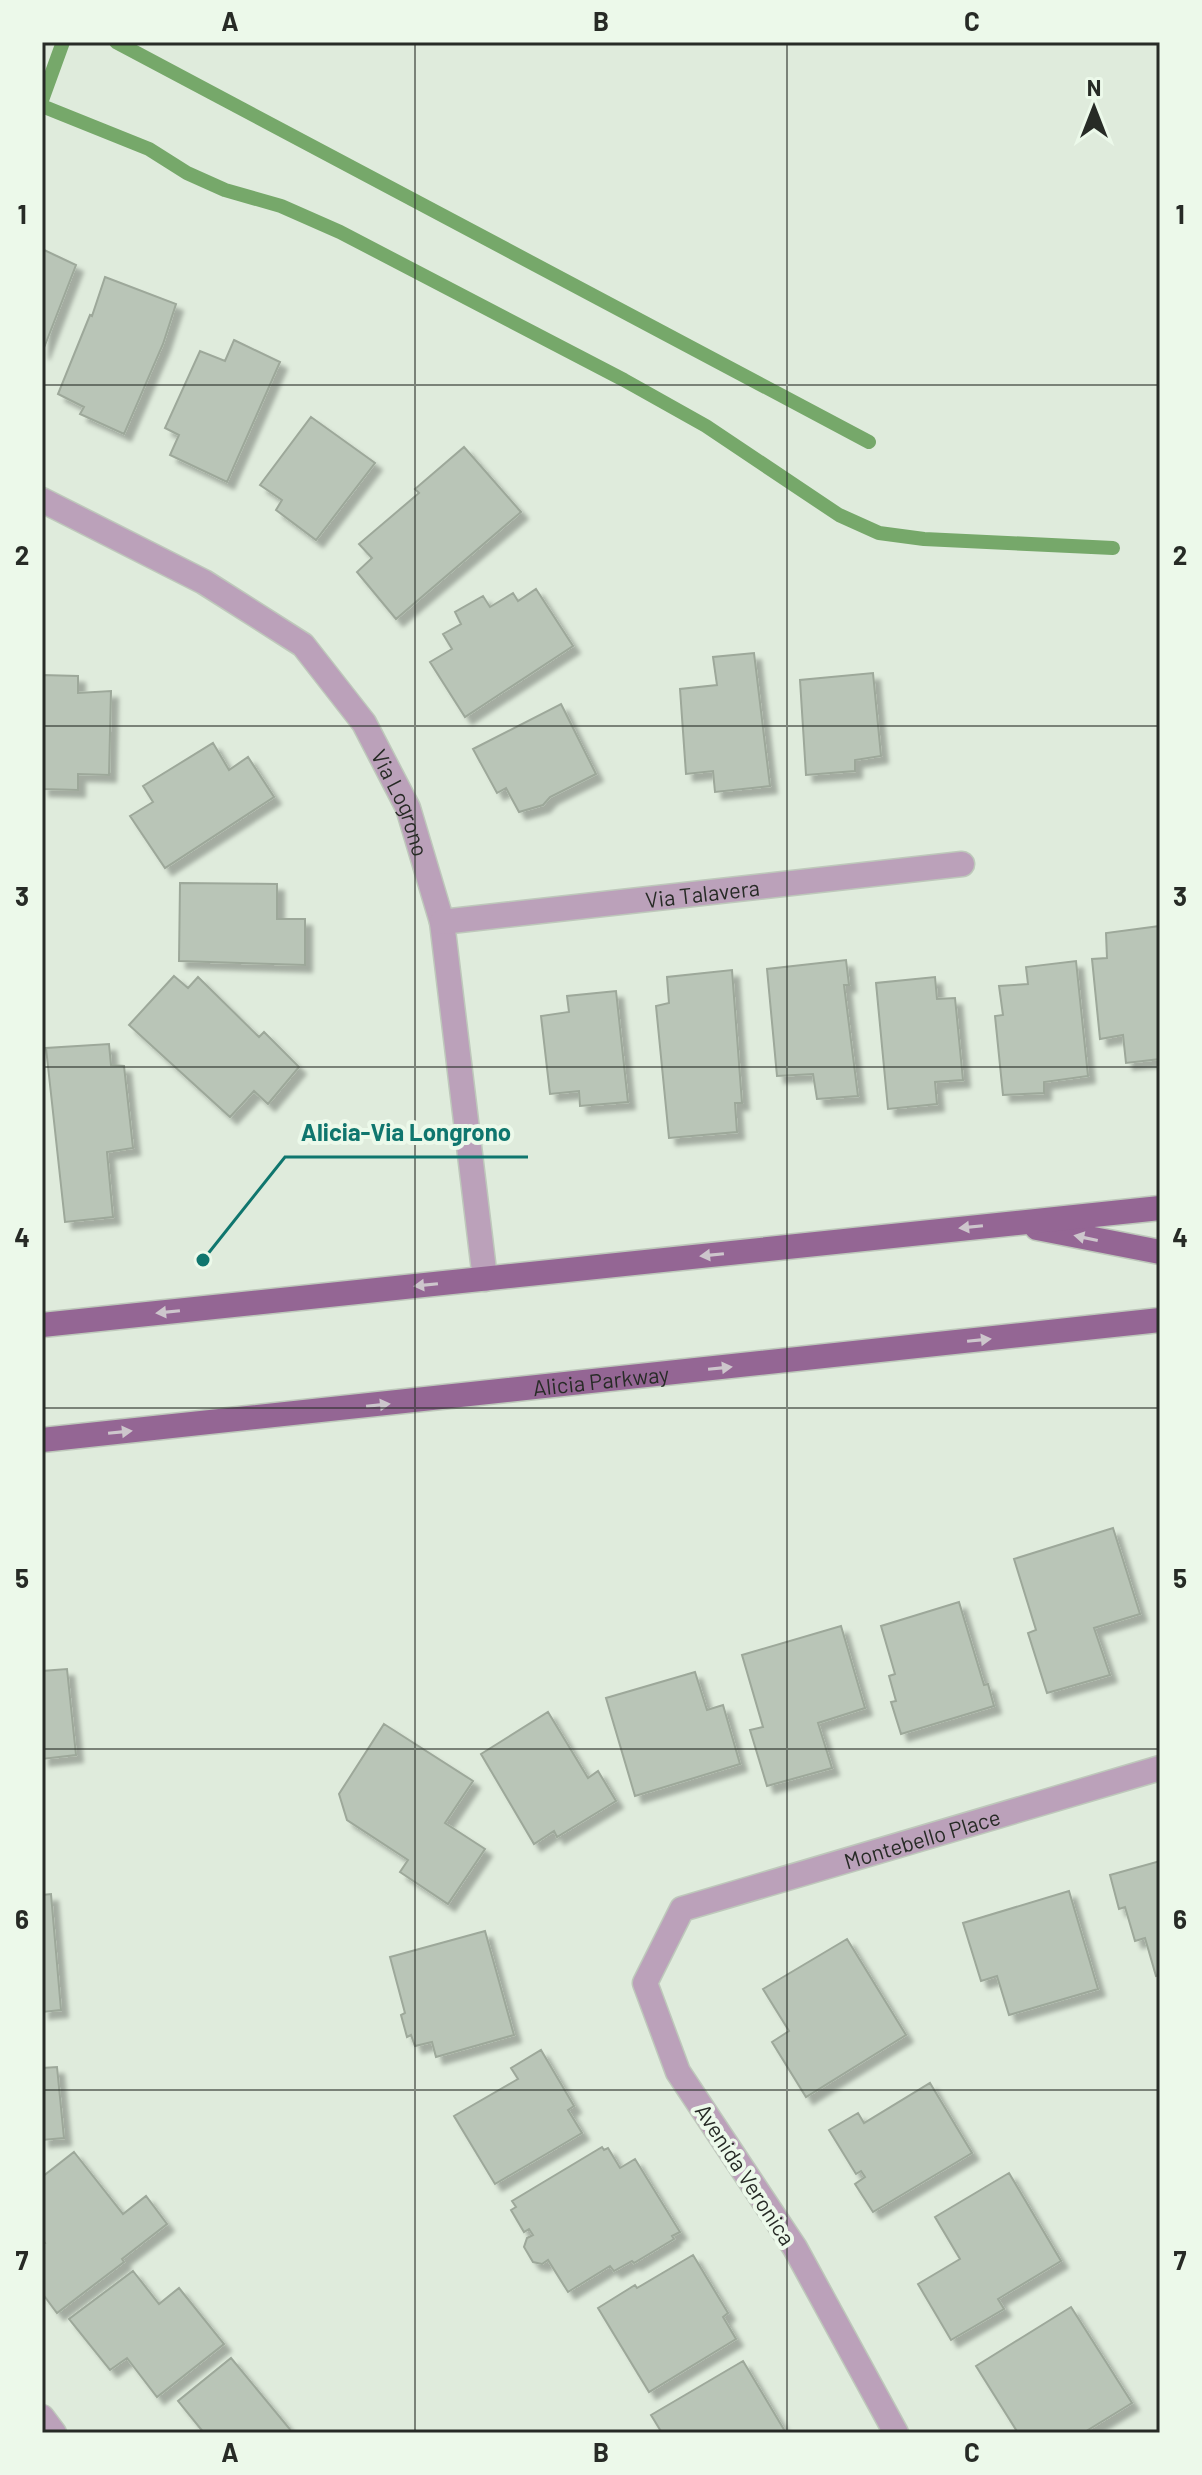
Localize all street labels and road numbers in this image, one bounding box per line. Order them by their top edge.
street label: Via Logrono [367,745,435,859]
street label: Via Talavera [644,874,761,912]
street label: Alicia Parkway [531,1360,670,1400]
street label: Montebello Place [841,1803,1003,1874]
street label: Avenida Veronica [691,2098,801,2250]

